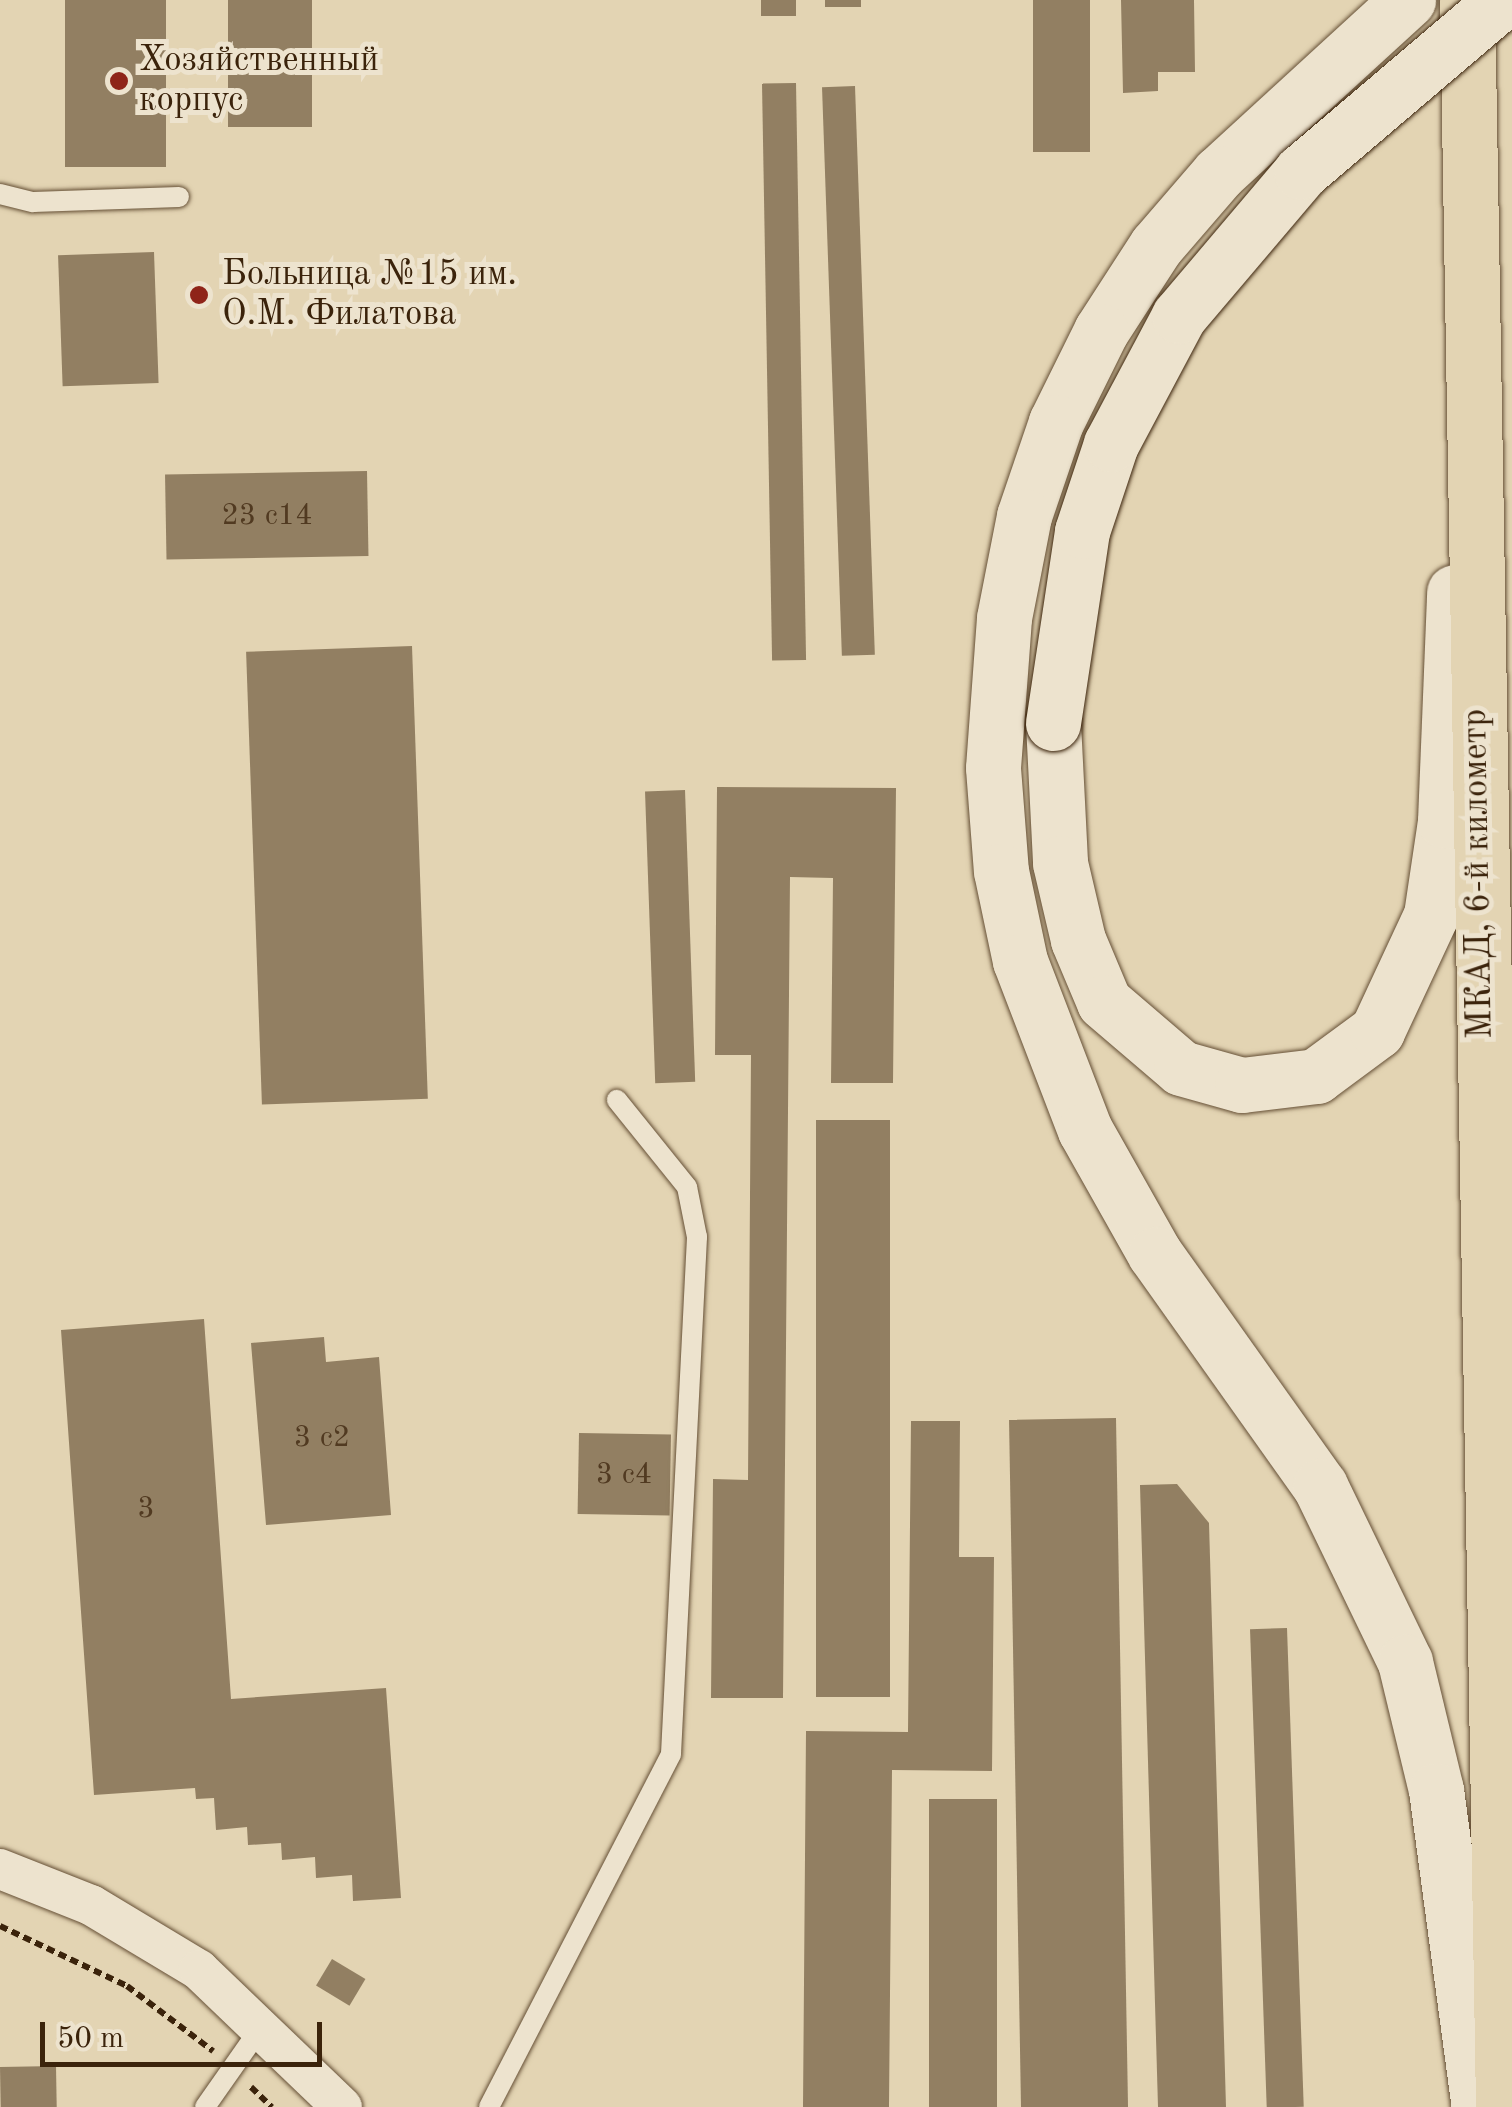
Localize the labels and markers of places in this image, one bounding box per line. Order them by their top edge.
place label: Хозяйственный корпус [139,40,379,122]
marker: Хозяйственный корпус [108,70,130,92]
place label: Больница №15 им. О.М. Филатова [222,254,517,336]
marker: Больница №15 им. О.М. Филатова [186,282,212,308]

